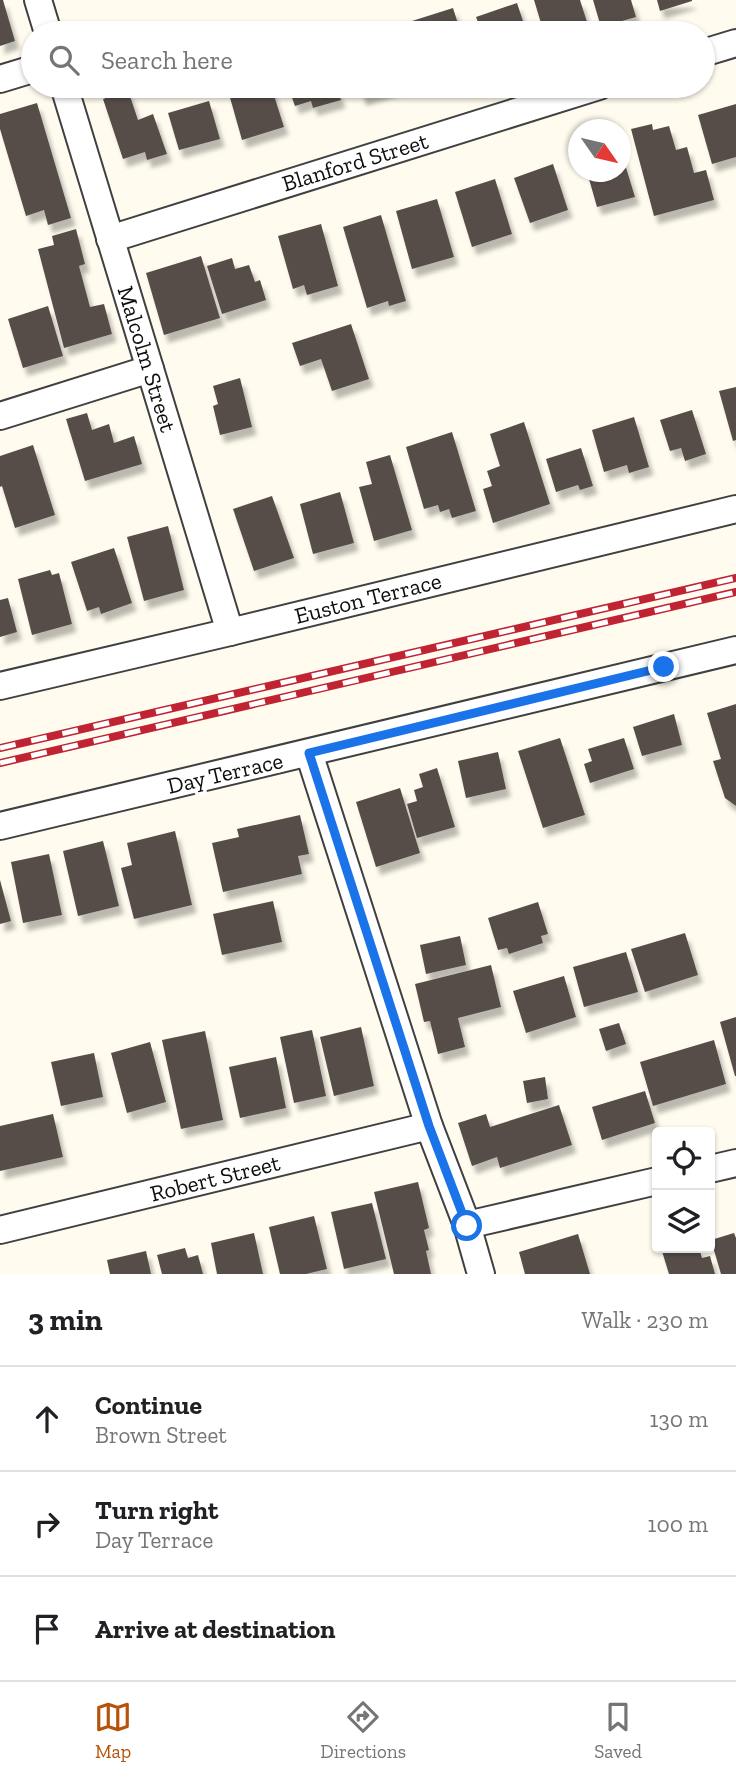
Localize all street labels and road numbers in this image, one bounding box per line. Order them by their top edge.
street label: Blanford Street [279,126,432,197]
street label: Malcolm Street [111,282,183,436]
street label: Euston Terrace [292,566,444,630]
street label: Day Terrace [164,746,286,800]
street label: Robert Street [147,1148,283,1208]

